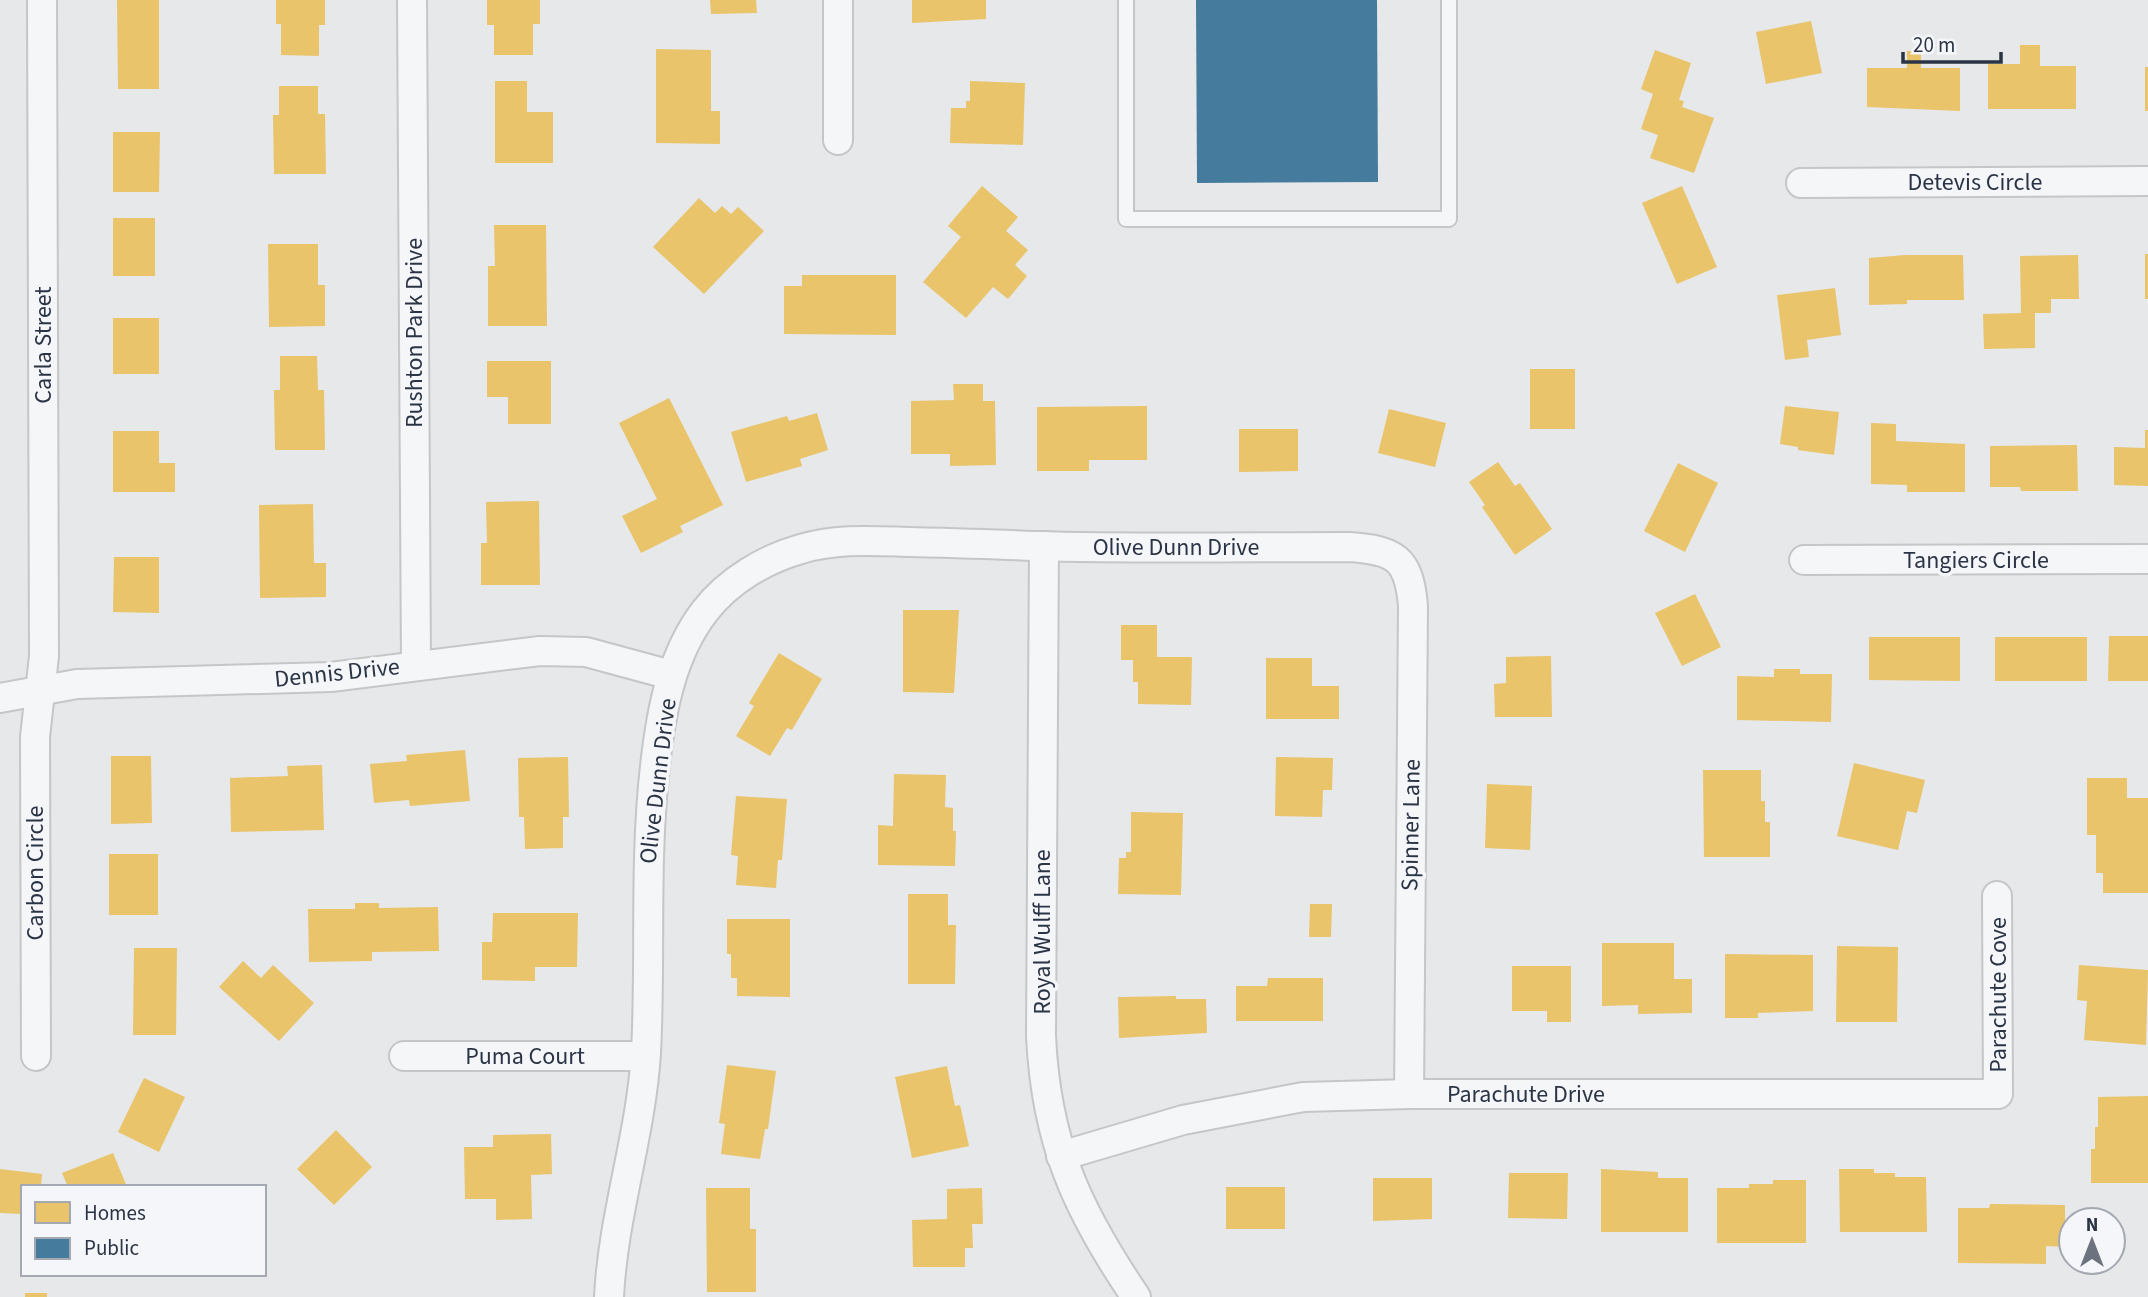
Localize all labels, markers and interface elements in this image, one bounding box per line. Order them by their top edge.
scale bar [1903,21,2001,65]
text: 20 m [1913,30,1955,60]
street label: Detevis Circle [1908,165,2042,200]
street label: Rushton Park Drive [397,238,432,428]
street label: Carla Street [26,286,61,404]
street label: Olive Dunn Drive [1093,530,1259,565]
street label: Tangiers Circle [1903,543,2049,578]
street label: Dennis Drive [273,649,401,697]
street label: Olive Dunn Drive [630,696,686,866]
street label: Spinner Lane [1392,759,1430,891]
street label: Carbon Circle [18,806,53,941]
street label: Royal Wulff Lane [1025,849,1060,1015]
street label: Parachute Cove [1981,917,2016,1073]
street label: Puma Court [465,1039,585,1074]
street label: Parachute Drive [1447,1077,1605,1112]
legend [21,1185,266,1276]
text: Homes [84,1198,146,1228]
north arrow [2057,1206,2127,1276]
text: N [2086,1212,2098,1239]
text: Public [84,1233,139,1263]

